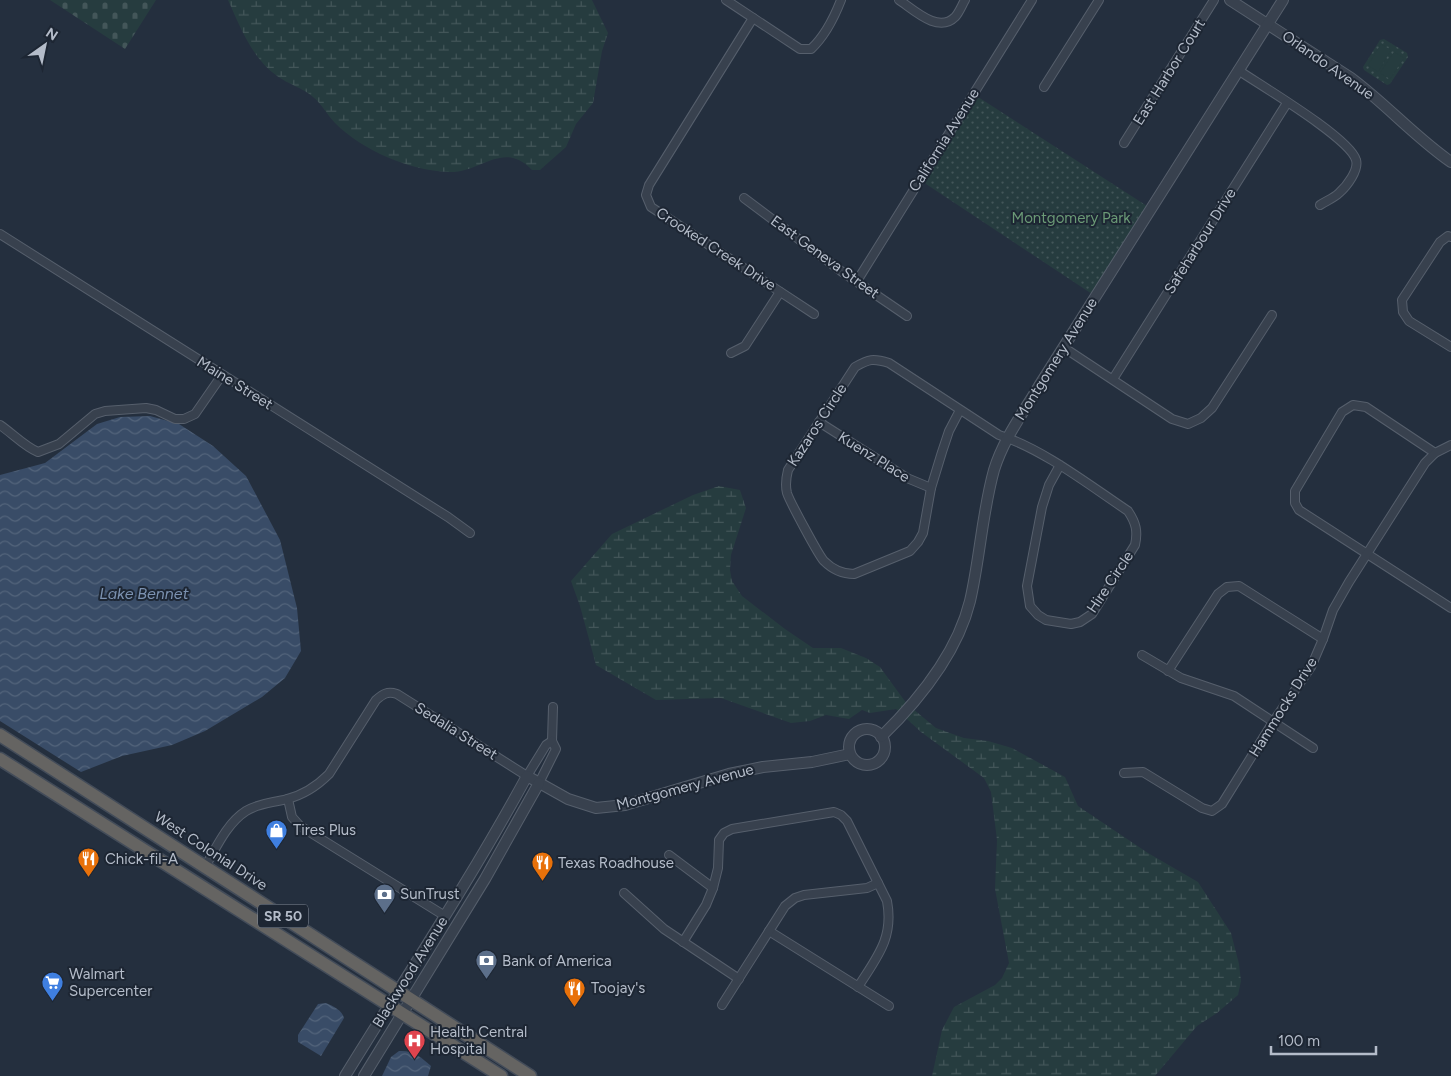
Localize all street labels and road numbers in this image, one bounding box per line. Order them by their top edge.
street label: East Harbor Court [1129,15,1209,128]
street label: Orlando Avenue [1279,27,1377,103]
street label: California Avenue [905,85,983,195]
street label: Safeharbour Drive [1160,185,1240,297]
street label: Crooked Creek Drive [653,204,779,294]
street label: East Geneva Street [767,212,883,303]
street label: Montgomery Avenue [1011,294,1101,424]
street label: Maine Street [194,353,277,414]
street label: Kazaros Circle [784,380,850,470]
street label: Kuenz Place [835,428,913,486]
street label: Hire Circle [1083,548,1137,616]
street label: Hammocks Drive [1245,654,1321,760]
street label: Sedalia Street [411,698,501,764]
street label: Montgomery Avenue [614,760,756,814]
street label: West Colonial Drive [151,808,271,894]
road number: SR 50 [258,904,308,928]
street label: Blackwood Avenue [369,913,451,1031]

